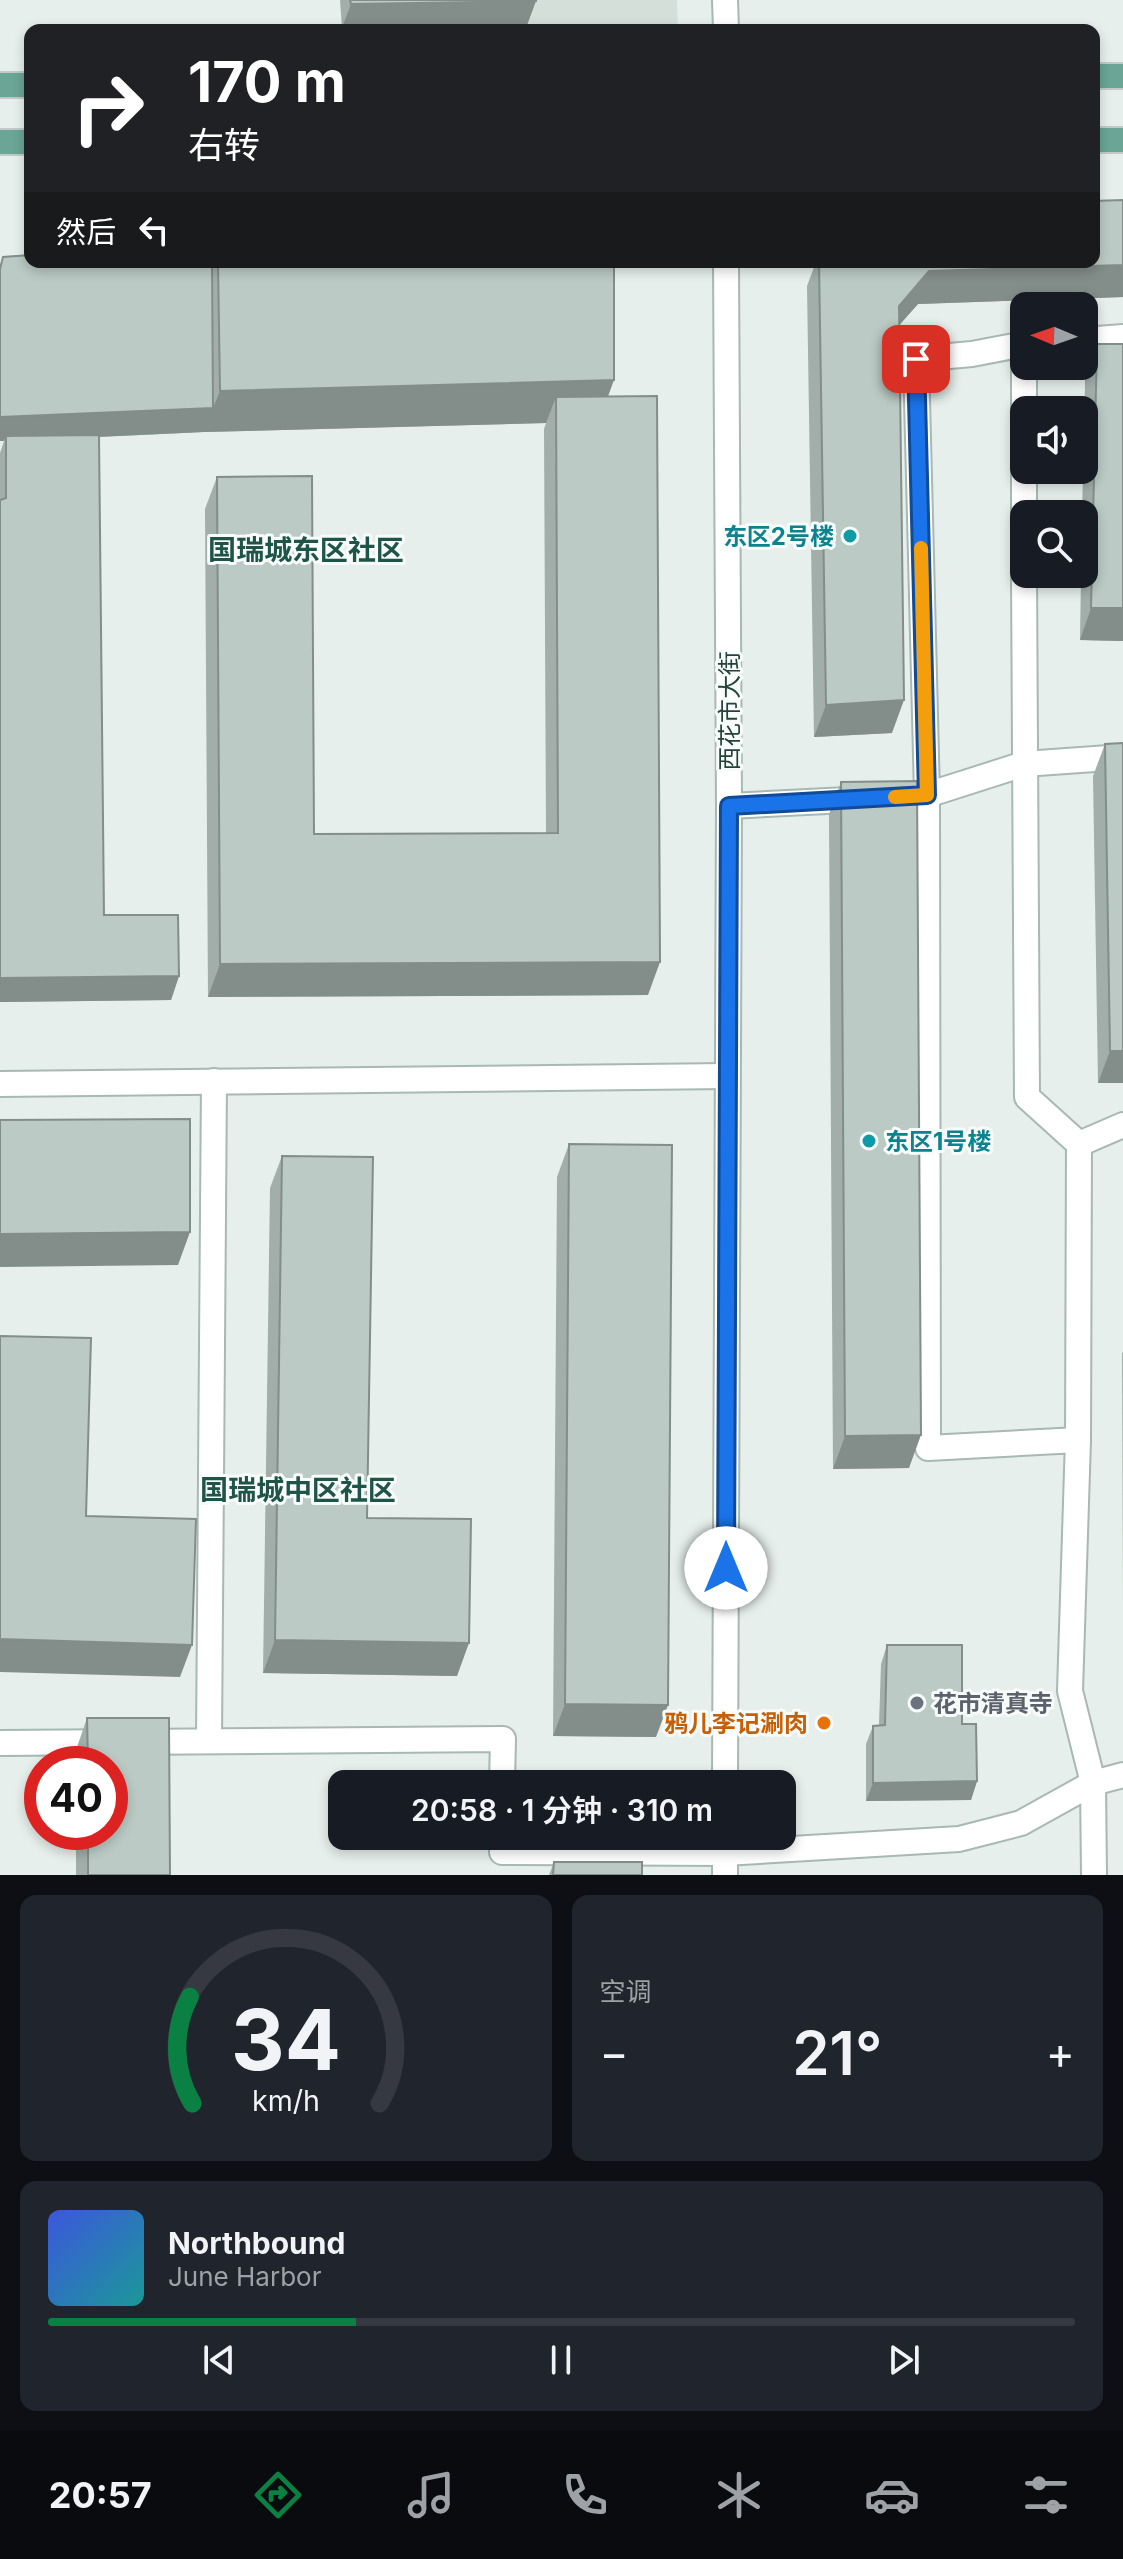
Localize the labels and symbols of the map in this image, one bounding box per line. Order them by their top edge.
north arrow [1010,292,1098,380]
pin [882,325,950,393]
place label: 东区2号楼 [723,522,834,551]
marker: 东区2号楼 [841,527,859,545]
district label: 国瑞城东区社区 [208,533,404,567]
street label: 西花市大街 [715,651,744,771]
place label: 东区1号楼 [885,1127,991,1156]
marker: 东区1号楼 [860,1132,878,1150]
district label: 国瑞城中区社区 [200,1473,396,1507]
position arrow [684,1526,768,1610]
place label: 花市清真寺 [933,1689,1053,1718]
marker: 花市清真寺 [908,1694,926,1712]
place label: 鸦儿李记涮肉 [664,1709,808,1738]
marker: 鸦儿李记涮肉 [815,1714,833,1732]
speed limit sign: 40 [24,1746,128,1850]

